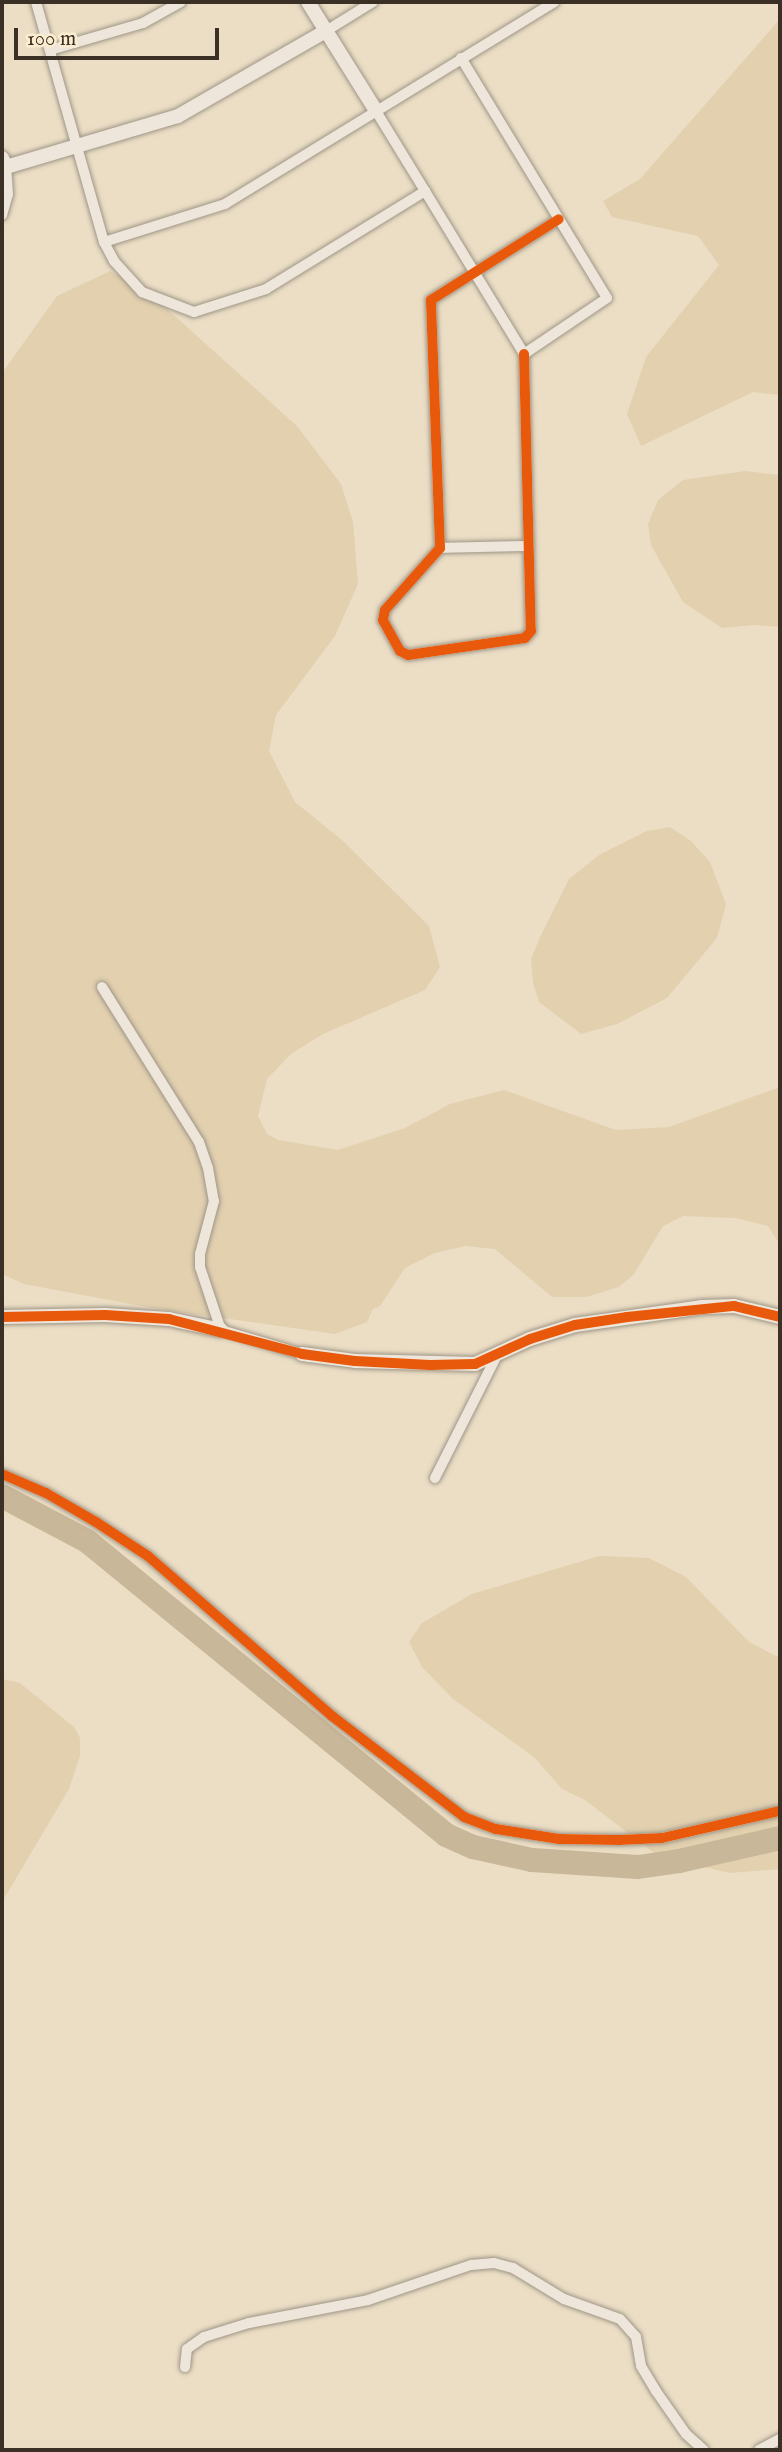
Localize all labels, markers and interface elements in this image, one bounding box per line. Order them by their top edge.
scale bar [18,14,222,58]
text: 100 m [27,26,76,53]

